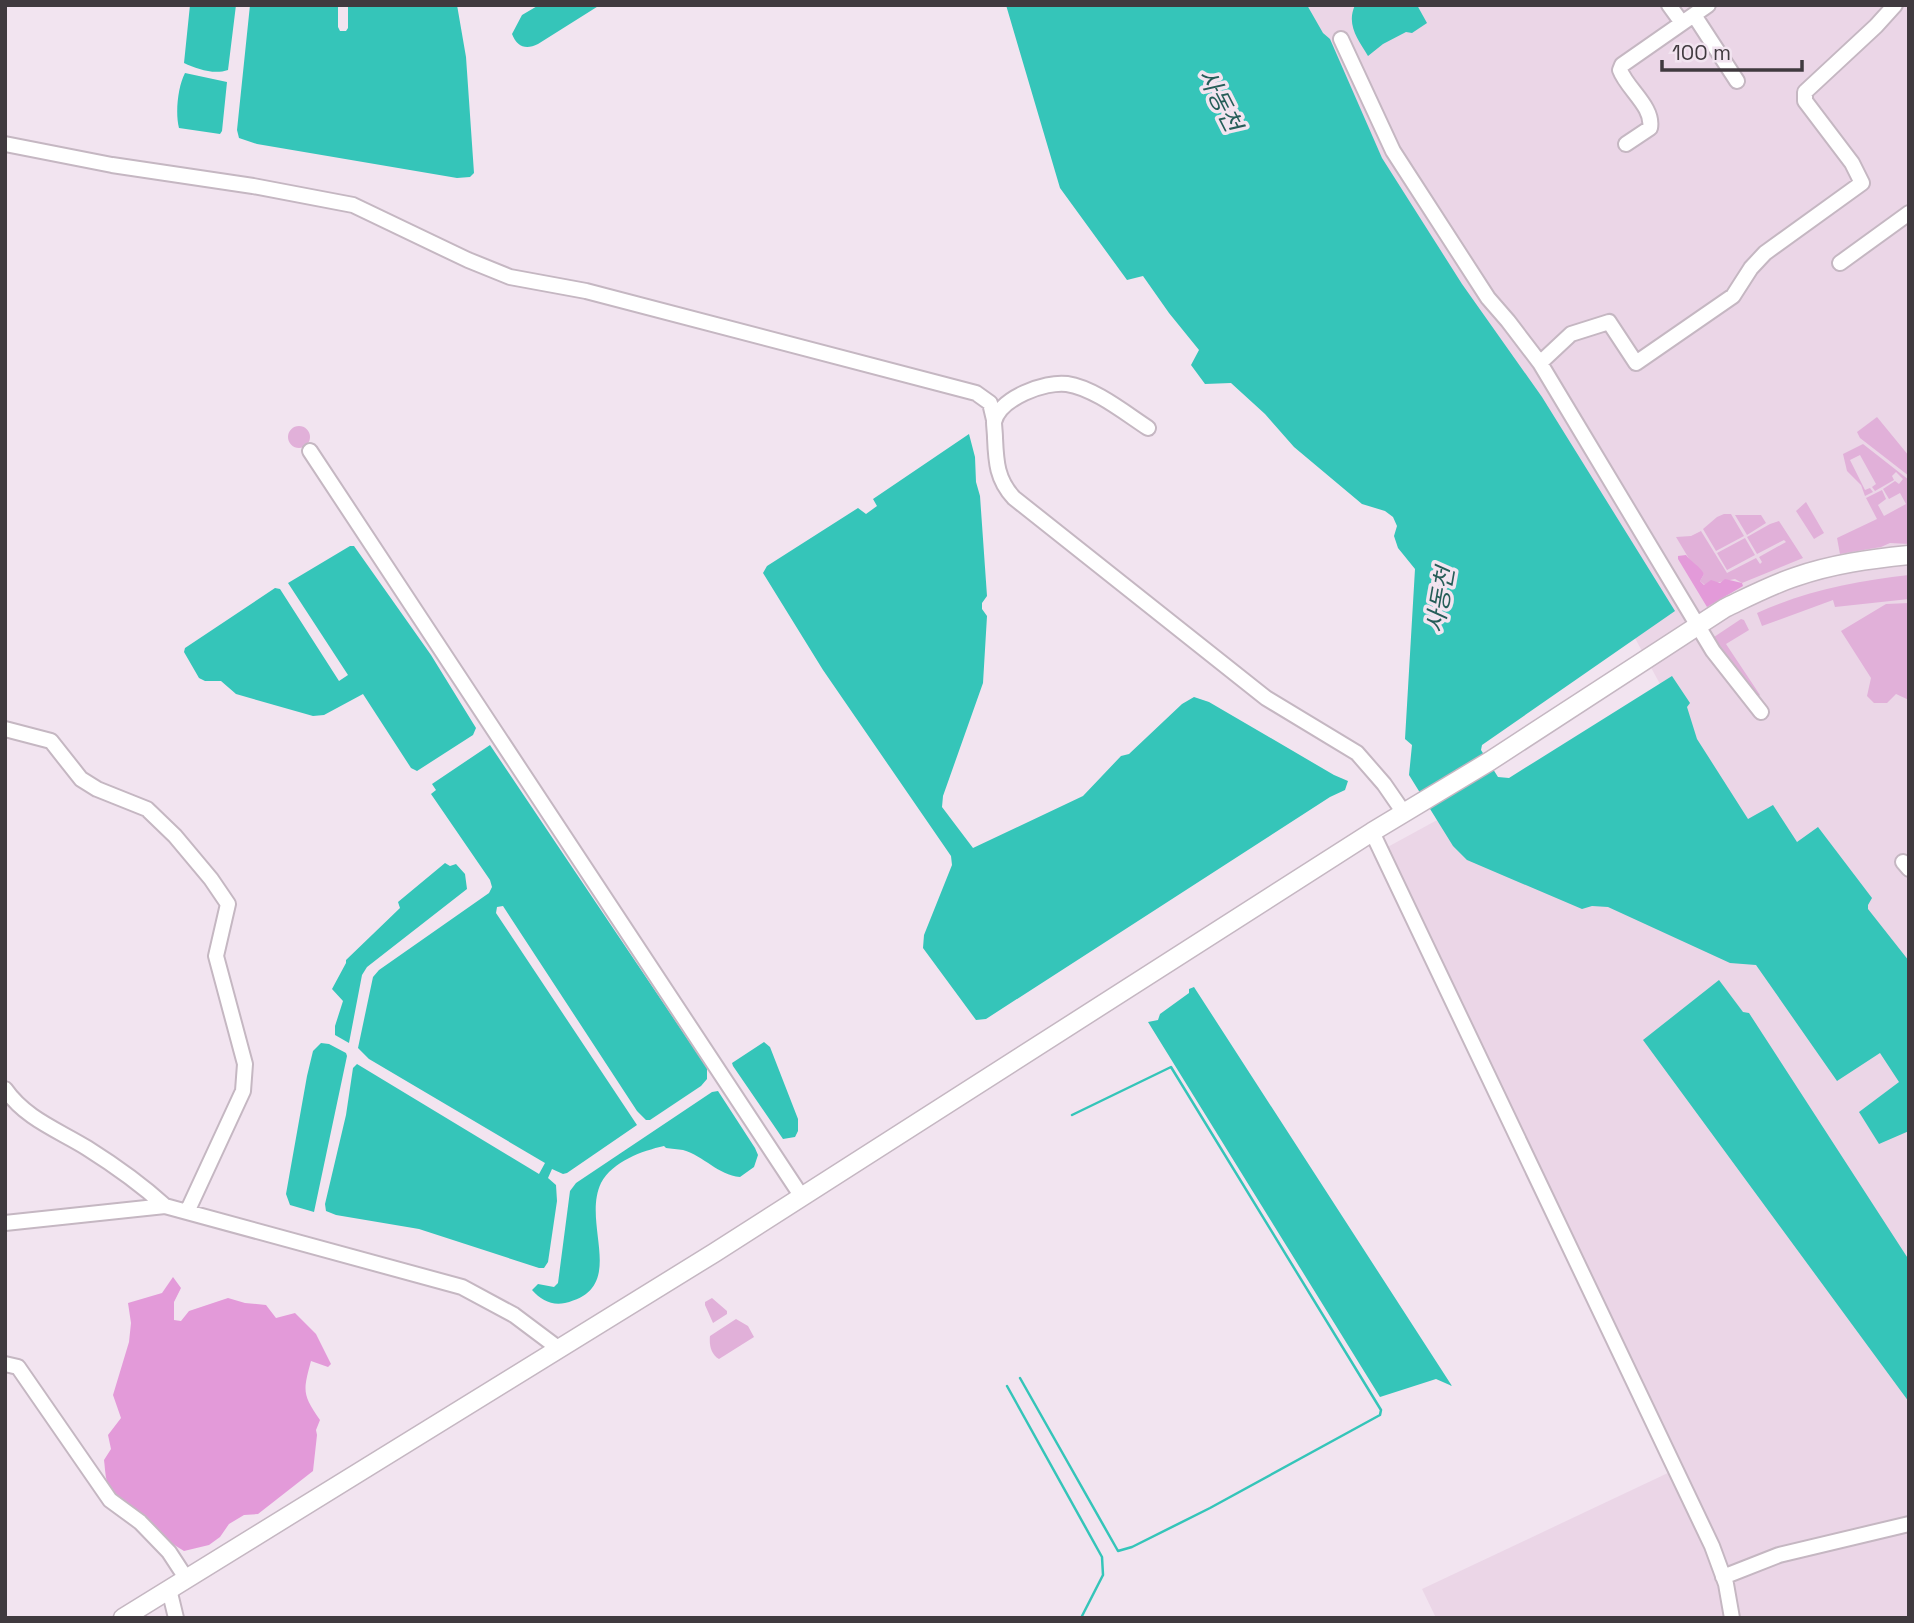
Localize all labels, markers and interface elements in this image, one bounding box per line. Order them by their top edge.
scale bar [1662,28,1802,72]
text: 100 m [1672,39,1731,66]
water label: 사동천 [1191,63,1250,139]
water label: 사동천 [1419,562,1462,635]

